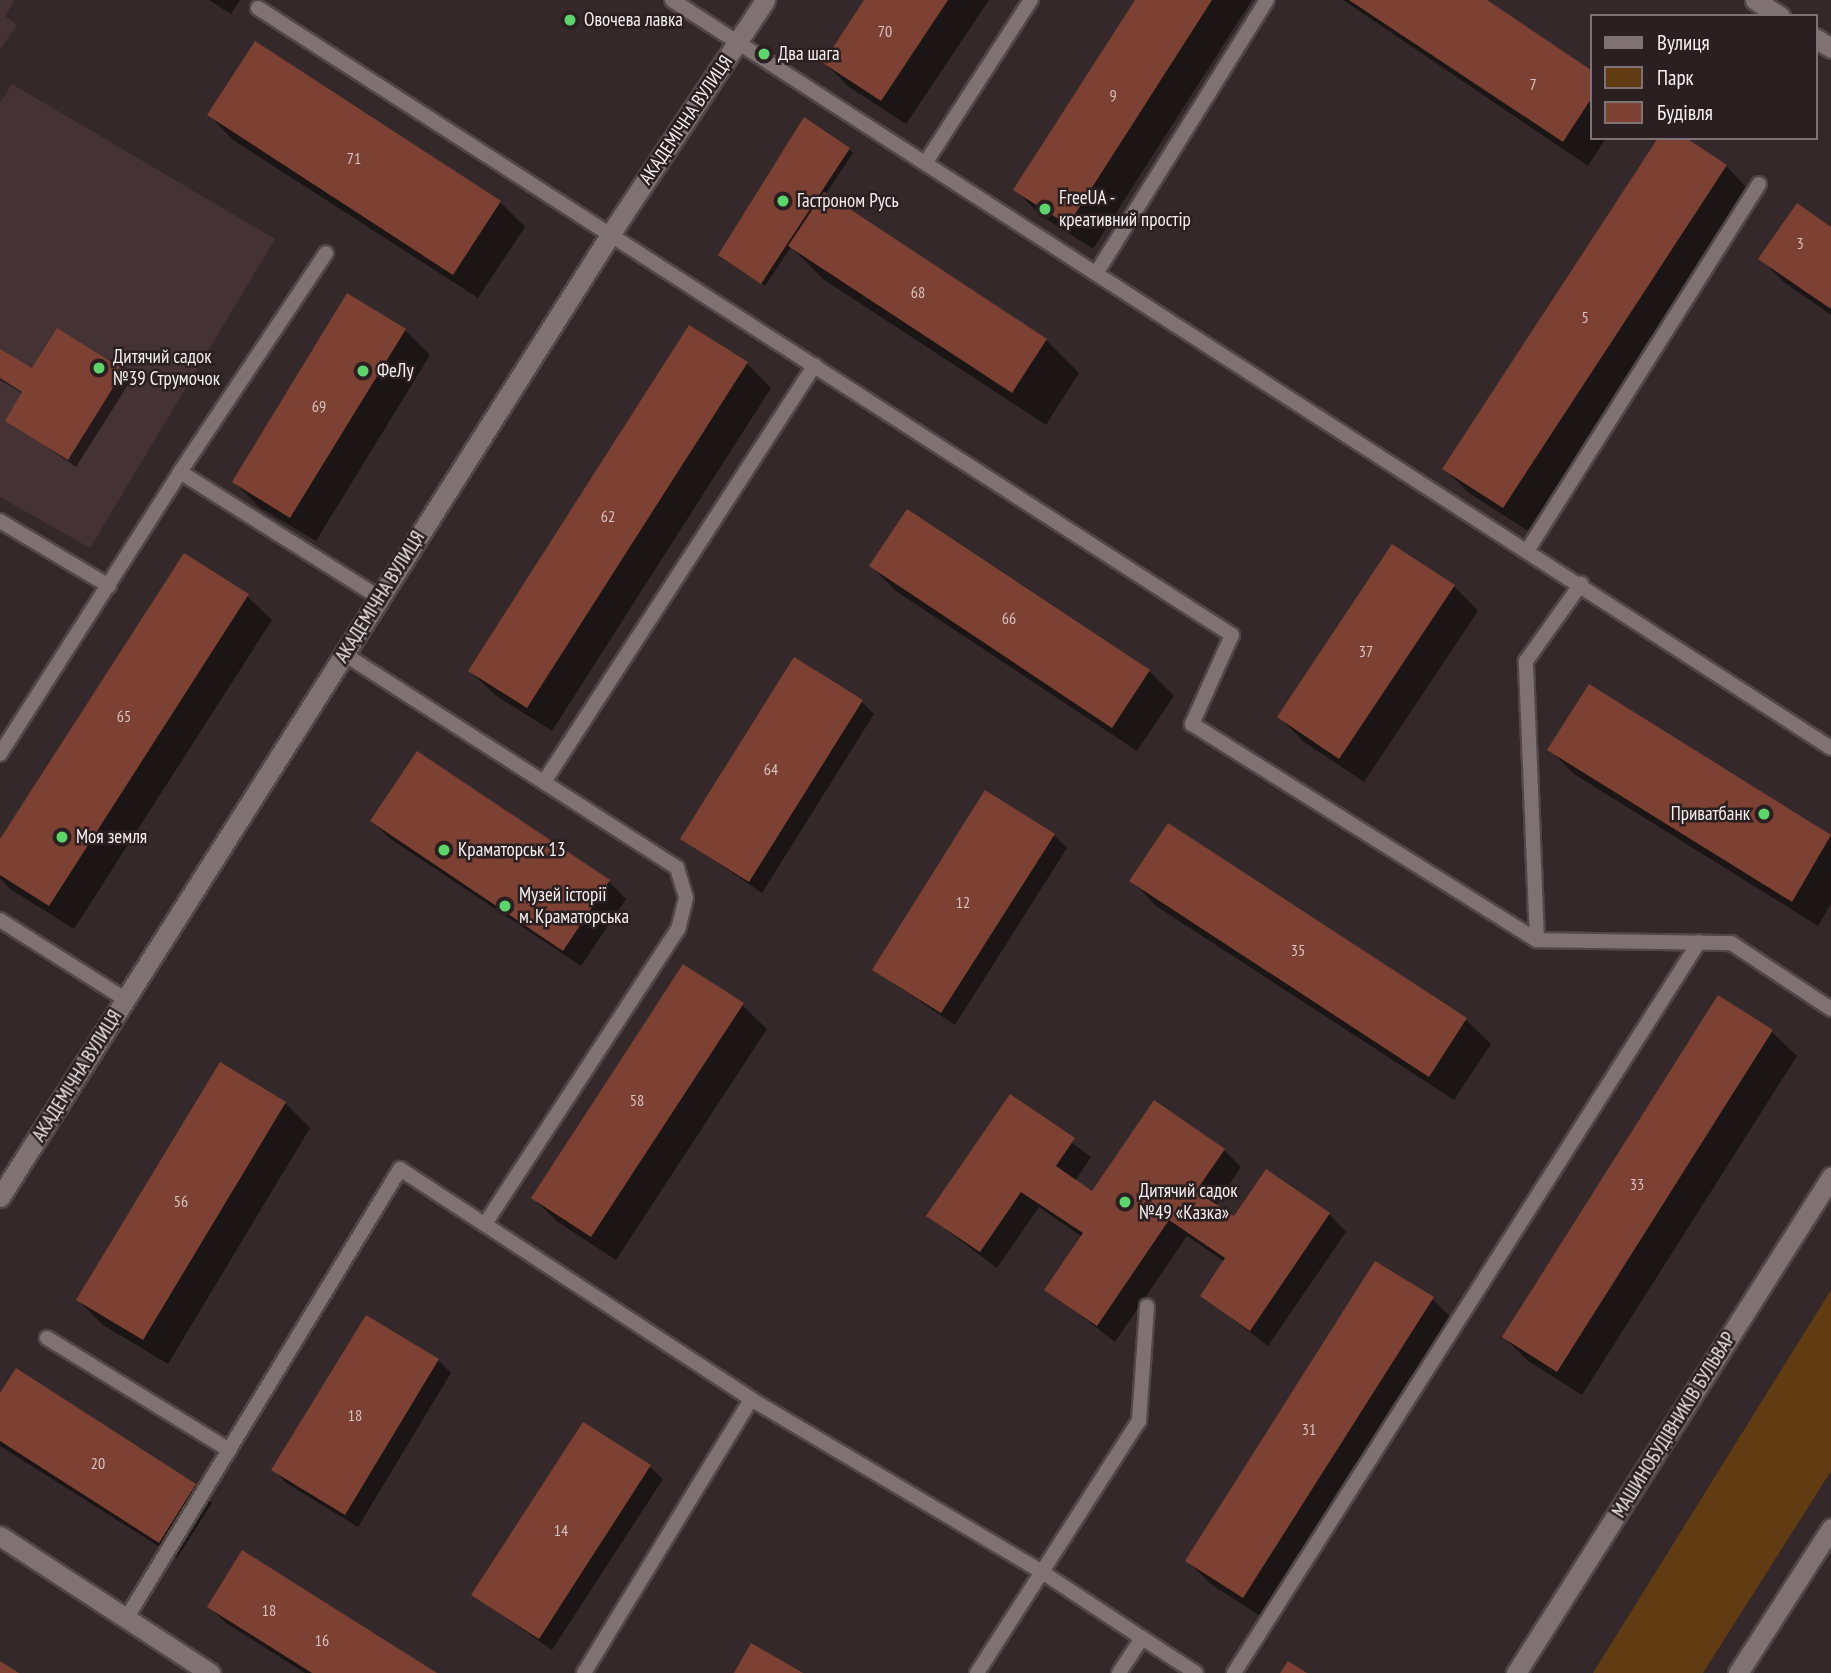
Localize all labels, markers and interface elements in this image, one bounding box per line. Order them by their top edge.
place label: Овочева лавка [584,9,683,31]
marker: Овочева лавка [562,12,578,28]
legend [1590,14,1817,140]
house number: 70 [878,21,892,41]
text: Вулиця [1657,29,1710,56]
place label: Два шага [778,43,840,65]
marker: Два шага [756,46,772,62]
street label: АКАДЕМІЧНА ВУЛИЦЯ [634,51,738,189]
text: Парк [1657,64,1694,91]
house number: 7 [1529,74,1537,94]
house number: 9 [1109,85,1117,105]
text: Будівля [1657,99,1713,126]
house number: 71 [347,148,361,168]
place label: FreeUA - креативний простір [1059,187,1191,231]
place label: Гастроном Русь [797,190,899,212]
marker: Гастроном Русь [775,193,791,209]
marker: FreeUA - креативний простір [1037,201,1053,217]
house number: 3 [1796,233,1804,253]
house number: 68 [911,282,925,302]
house number: 5 [1581,307,1589,327]
place label: Дитячий садок №39 Струмочок [113,346,220,390]
marker: Дитячий садок №39 Струмочок [91,360,107,376]
place label: ФеЛу [377,360,414,382]
marker: ФеЛу [355,363,371,379]
house number: 69 [312,396,326,416]
house number: 62 [601,506,615,526]
street label: АКАДЕМІЧНА ВУЛИЦЯ [330,527,430,667]
house number: 66 [1002,608,1016,628]
house number: 37 [1359,641,1373,661]
house number: 65 [117,706,131,726]
house number: 64 [764,759,778,779]
place label: Приватбанк [1671,803,1750,825]
marker: Приватбанк [1756,806,1772,822]
place label: Моя земля [76,826,147,848]
marker: Моя земля [54,829,70,845]
place label: Краматорськ 13 [458,839,565,861]
marker: Краматорськ 13 [436,842,452,858]
place label: Музей історії м. Краматорська [519,884,630,928]
house number: 12 [956,892,970,912]
marker: Музей історії м. Краматорська [497,898,513,914]
house number: 35 [1291,940,1305,960]
street label: АКАДЕМІЧНА ВУЛИЦЯ [27,1006,127,1146]
house number: 58 [630,1090,644,1110]
house number: 33 [1630,1174,1644,1194]
place label: Дитячий садок №49 «Казка» [1139,1180,1238,1224]
house number: 56 [174,1191,188,1211]
marker: Дитячий садок №49 «Казка» [1117,1194,1133,1210]
street label: МАШИНОБУДІВНИКІВ БУЛЬВАР [1608,1328,1740,1522]
house number: 18 [348,1405,362,1425]
house number: 31 [1302,1419,1316,1439]
house number: 20 [91,1453,105,1473]
house number: 14 [554,1520,568,1540]
house number: 18 [262,1600,276,1620]
house number: 16 [315,1630,329,1650]

